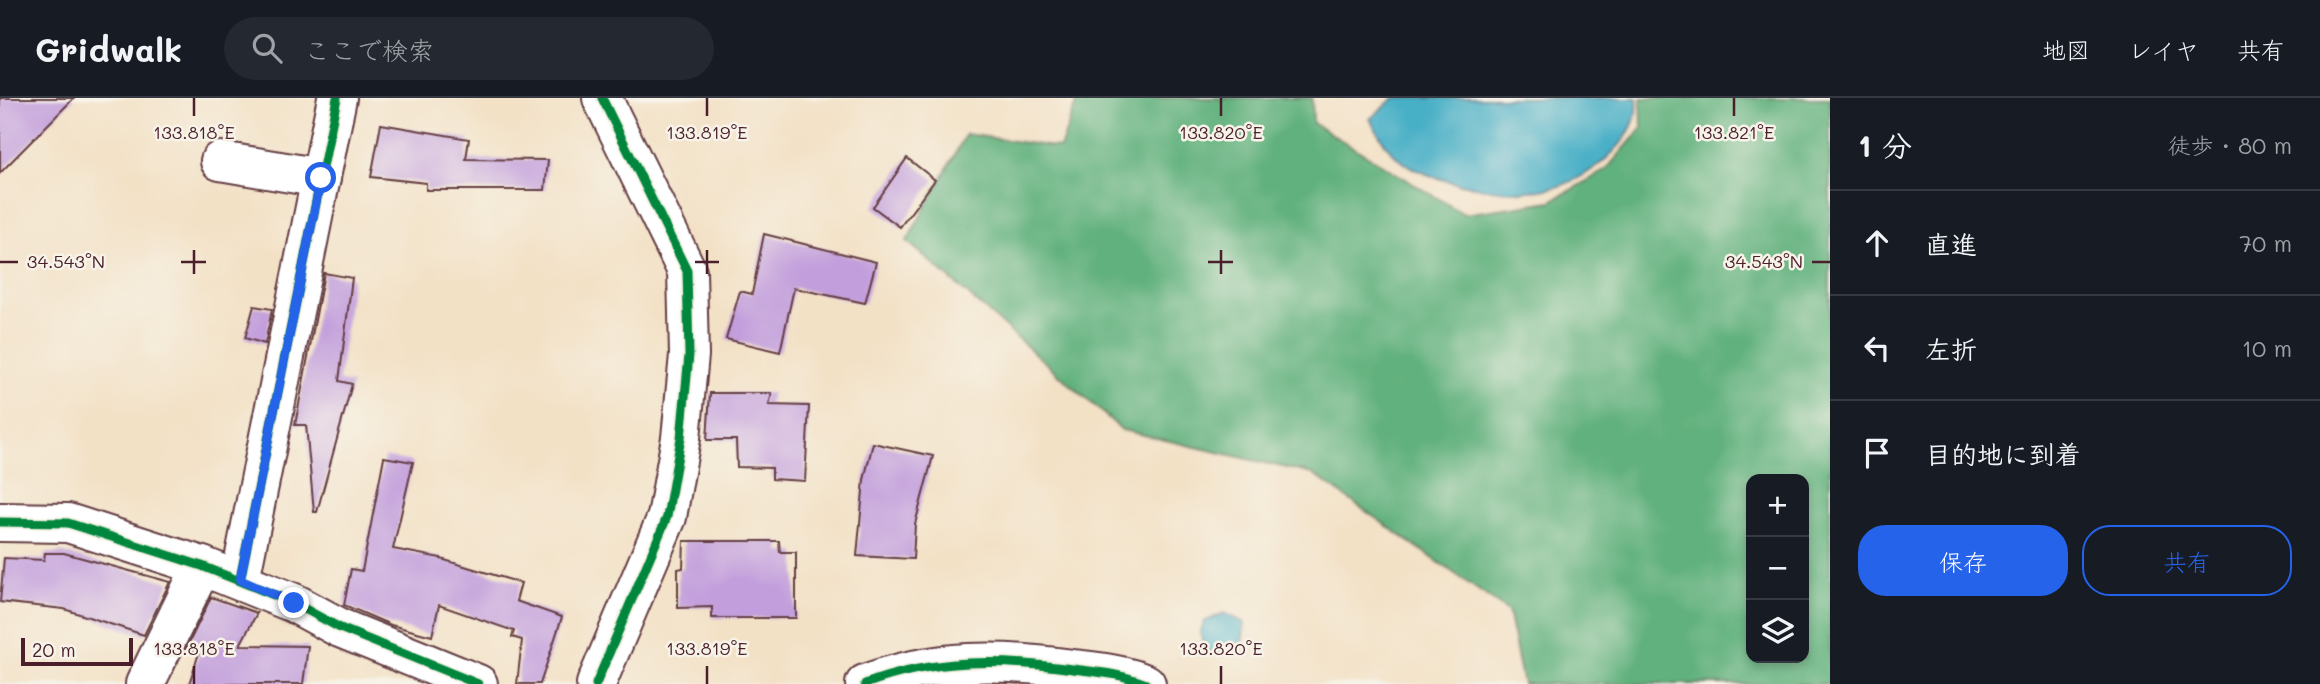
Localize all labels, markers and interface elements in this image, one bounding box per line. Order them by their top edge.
search box [224,17,714,80]
text: Gridwalk [35,27,182,70]
icon: search [248,29,286,67]
text: ここで検索 [304,33,434,67]
text: 地図 [2042,34,2090,65]
text: レイヤ [2128,34,2199,65]
text: 共有 [2237,34,2285,65]
text: 133.818°E [153,120,235,144]
text: 133.819°E [666,120,748,144]
text: 133.820°E [1179,120,1263,144]
text: 133.821°E [1694,120,1774,144]
text: 1 分 [1858,125,1912,165]
text: 徒歩 · 80 m [2167,130,2292,160]
route start [305,162,336,193]
icon: ahead [1858,224,1896,262]
text: 直進 [1925,227,1977,261]
text: 70 m [2239,228,2292,258]
text: 34.543°N [27,249,105,273]
text: 34.543°N [1725,249,1803,273]
icon: left [1858,329,1896,367]
text: 左折 [1925,332,1977,366]
text: 10 m [2242,333,2292,363]
icon: arrive [1858,434,1896,472]
text: 目的地に到着 [1925,437,2081,471]
map controls [1746,474,1809,663]
button: + [1746,474,1809,537]
button: 保存 [1858,525,2068,596]
button: 共有 [2082,525,2292,596]
button: − [1746,537,1809,600]
route end [278,587,309,618]
button: layers [1746,600,1809,663]
scale bar [21,635,133,667]
text: 133.818°E [153,636,235,660]
text: 133.819°E [666,636,748,660]
text: 133.820°E [1179,636,1263,660]
text: 20 m [32,637,76,662]

